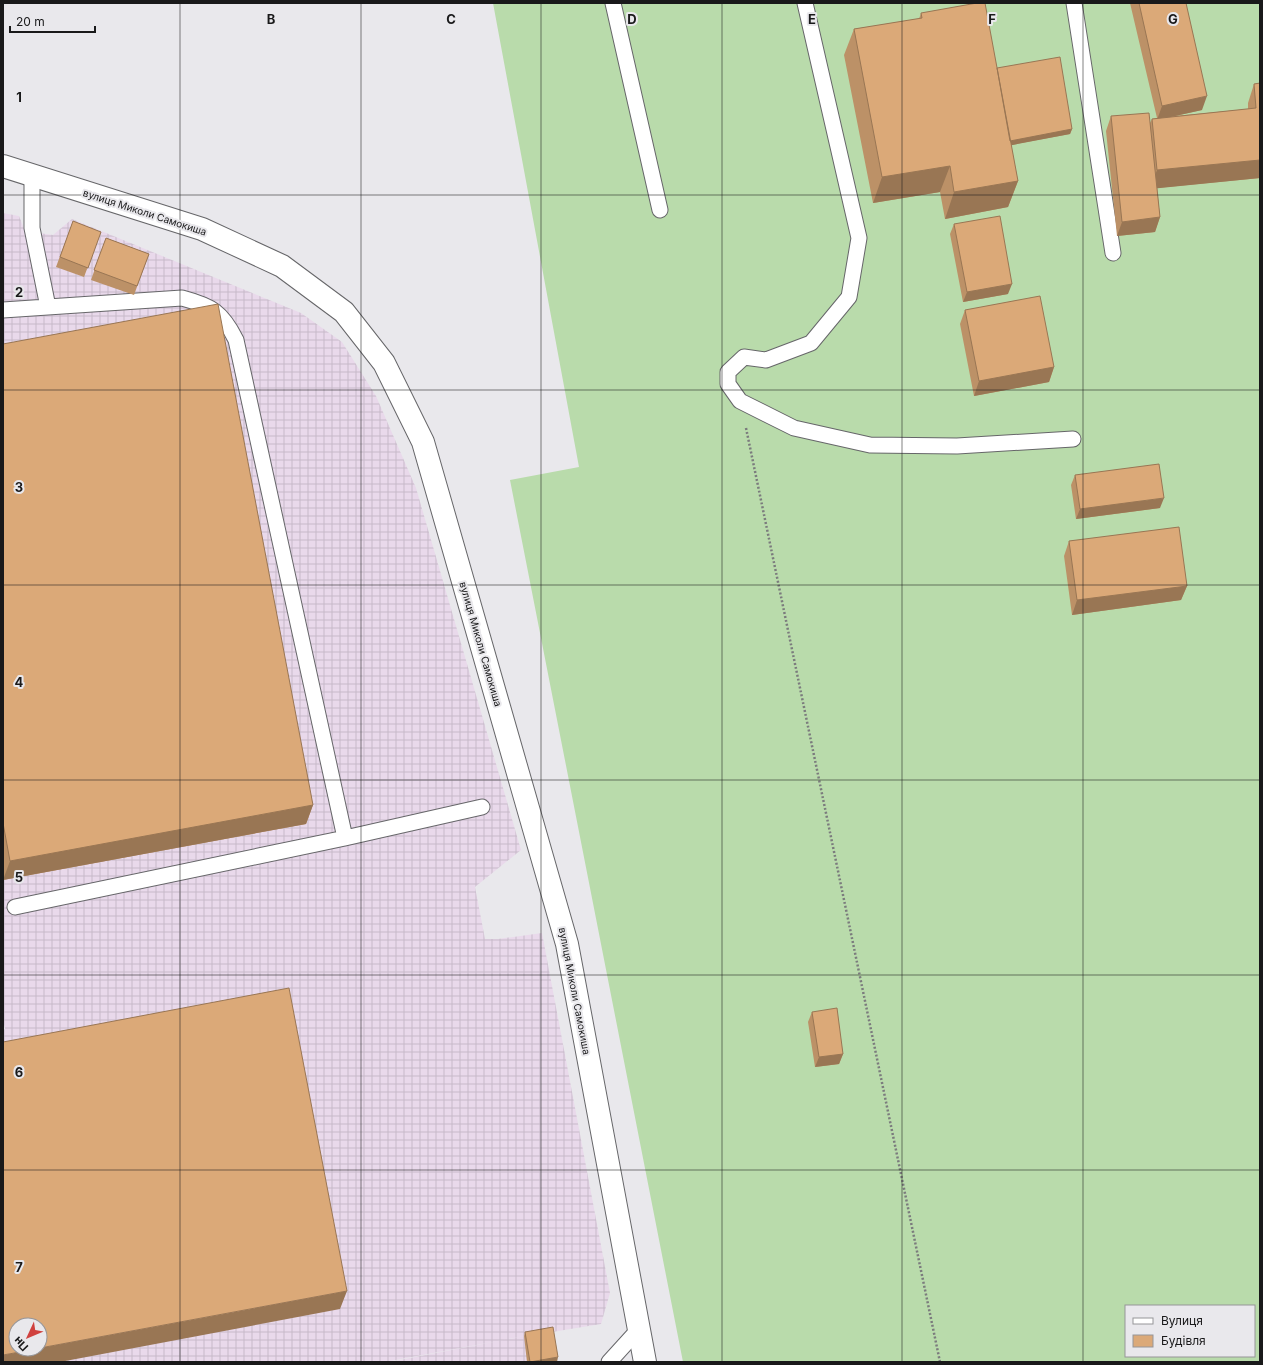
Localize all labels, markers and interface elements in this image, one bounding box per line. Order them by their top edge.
scale bar [10,8,95,34]
text: B [267,11,276,27]
text: C [446,11,456,27]
text: D [627,11,637,27]
text: E [808,11,816,27]
text: F [988,11,996,27]
text: G [1168,11,1178,27]
text: 20 m [16,14,45,29]
text: 1 [16,89,22,105]
street label: вулиця Миколи Самокиша [82,186,208,238]
text: 2 [15,284,23,300]
text: 3 [15,479,23,495]
street label: вулиця Миколи Самокиша [457,580,505,708]
text: 4 [15,674,24,690]
text: 5 [15,869,23,885]
street label: вулиця Миколи Самокиша [557,926,593,1056]
text: 6 [15,1064,23,1080]
text: 7 [15,1259,23,1275]
legend [1125,1305,1255,1357]
text: Вулиця [1161,1313,1203,1328]
north arrow [8,1317,48,1357]
text: Будівля [1161,1333,1206,1348]
text: Пн [10,1334,31,1354]

